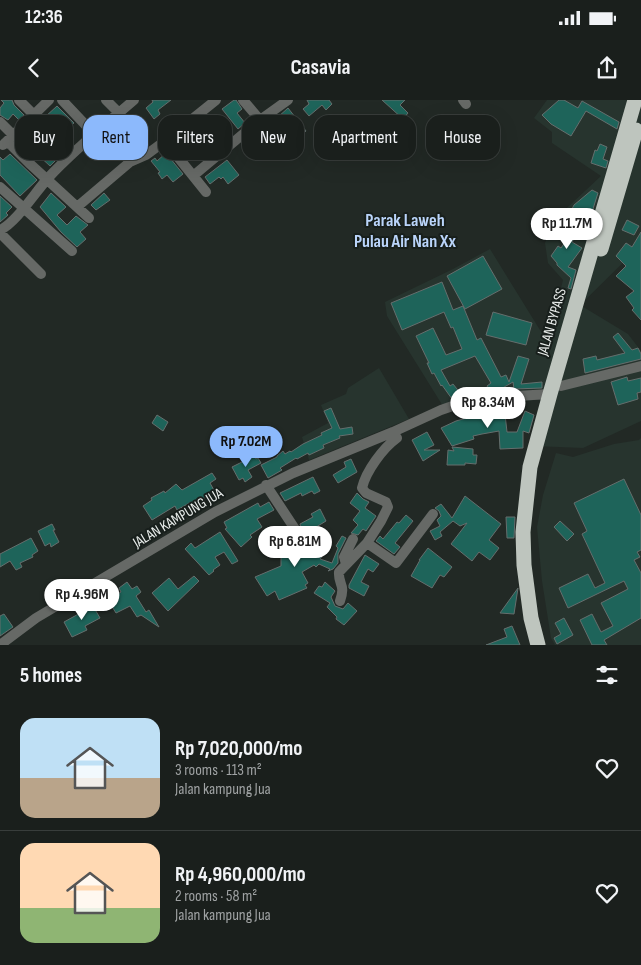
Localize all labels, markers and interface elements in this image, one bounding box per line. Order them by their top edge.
text: 12:36 [25,6,63,29]
icon: back [20,54,48,82]
text: Casavia [290,54,351,81]
icon: share [593,54,621,82]
chip: Buy [15,115,73,160]
chip: Rent [83,115,148,160]
chip: Filters [158,115,232,160]
chip: New [242,115,304,160]
chip: Apartment [314,115,416,160]
chip: House [426,115,500,160]
pin: Rp 11.7M [515,208,619,250]
district label: Parak Laweh Pulau Air Nan Xx [354,210,457,252]
text: Rp 11.7M [542,214,592,233]
street label: JALAN BYPASS [533,286,571,359]
pin: Rp 8.34M [436,386,540,429]
text: Rp 8.34M [461,393,515,412]
pin: Rp 7.02M [194,426,298,468]
text: Rp 7.02M [221,432,271,451]
street label: JALAN KAMPUNG JUA [129,483,227,553]
pin: Rp 6.81M [243,526,347,568]
text: Rp 6.81M [269,532,321,551]
pin: Rp 4.96M [30,578,134,621]
text: Rp 4.96M [55,585,109,604]
icon: filters [593,661,621,689]
text: 5 homes [20,663,82,688]
text: Rp 7,020,000/mo [175,736,302,761]
icon: home [60,738,120,798]
icon: heart [593,754,621,782]
text: 3 rooms · 113 m² [175,761,262,780]
text: Jalan kampung Jua [175,780,271,799]
text: Rp 4,960,000/mo [175,862,306,887]
icon: home [60,863,120,923]
icon: heart [593,879,621,907]
text: 2 rooms · 58 m² [175,887,257,906]
text: Jalan kampung Jua [175,906,271,925]

